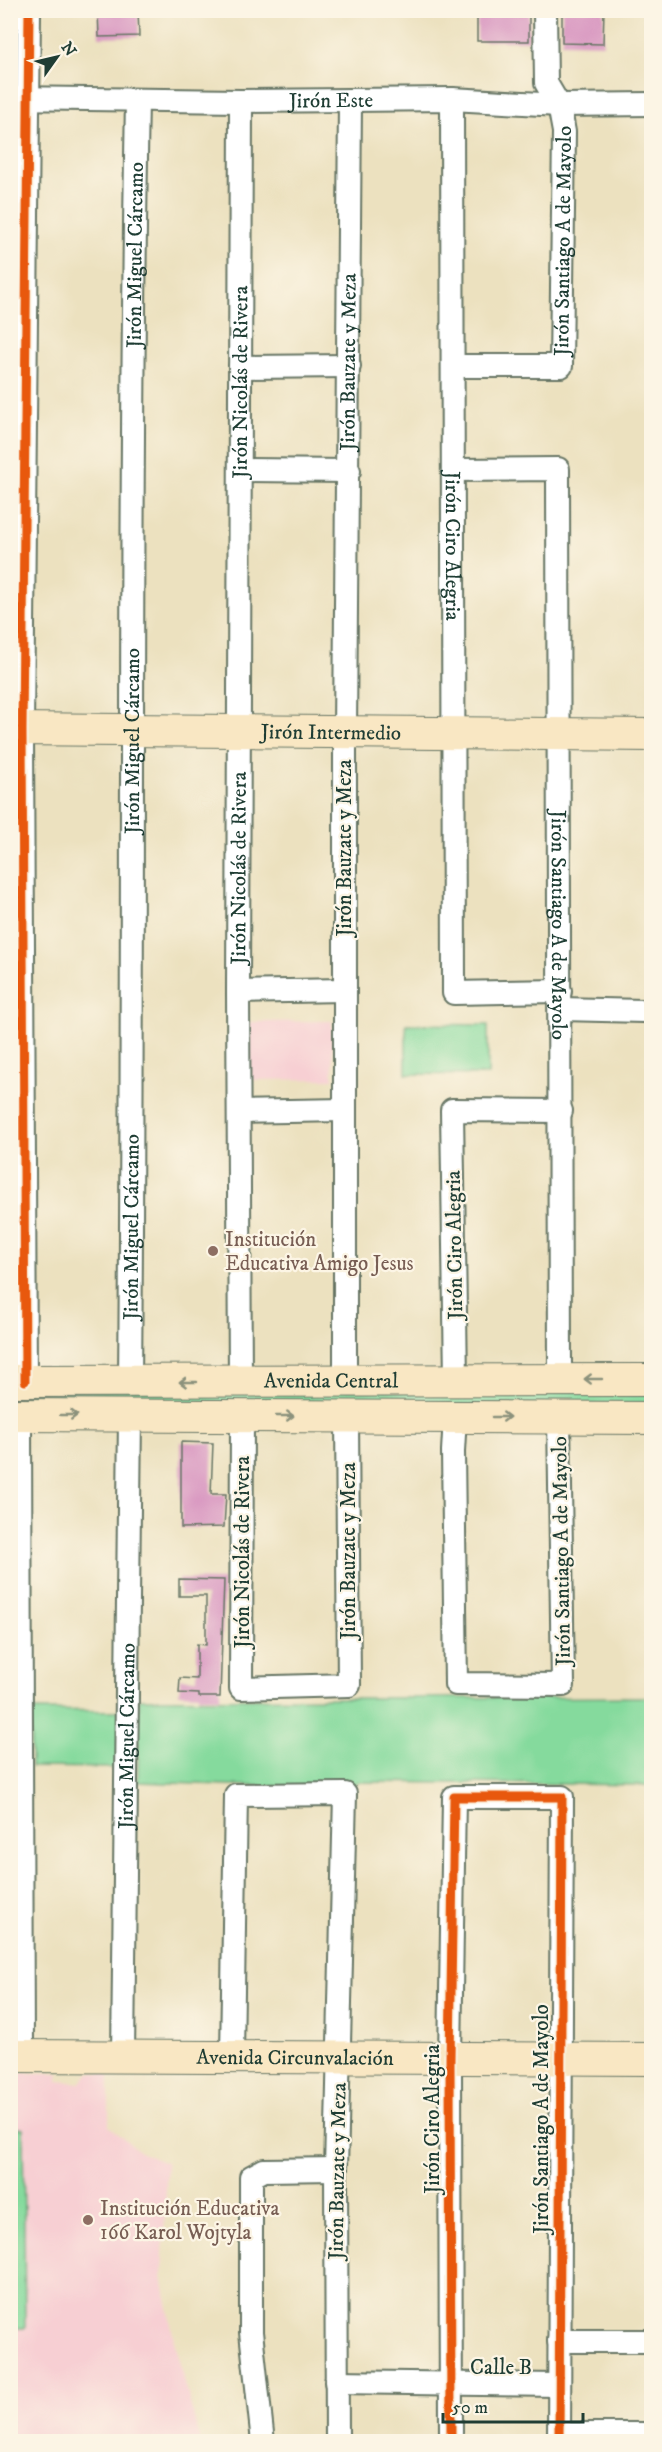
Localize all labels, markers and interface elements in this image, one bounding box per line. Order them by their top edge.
north arrow [27,27,87,87]
text: N [57,38,81,60]
street label: Jirón Este [287,88,374,115]
street label: Jirón Santiago A de Mayolo [549,124,579,358]
street label: Jirón Miguel Cárcamo [122,162,150,350]
street label: Jirón Bauzate y Meza [335,273,363,453]
street label: Jirón Nicolás de Rivera [228,286,254,480]
street label: Jirón Ciro Alegria [439,469,465,621]
street label: Jirón Miguel Cárcamo [120,648,146,836]
street label: Jirón Intermedio [259,719,401,747]
street label: Jirón Bauzate y Meza [332,759,358,939]
street label: Jirón Nicolás de Rivera [226,772,253,966]
street label: Jirón Santiago A de Mayolo [545,808,571,1040]
street label: Jirón Miguel Cárcamo [118,1134,145,1322]
street label: Jirón Ciro Alegria [441,1170,469,1322]
place label: Institución Educativa Amigo Jesus [225,1227,414,1277]
marker: Institución Educativa Amigo Jesus [206,1244,220,1258]
street label: Avenida Central [264,1368,399,1395]
one-way arrow [584,1373,604,1385]
one-way arrow [179,1376,199,1387]
one-way arrow [58,1409,78,1421]
one-way arrow [274,1410,294,1422]
one-way arrow [490,1411,510,1423]
street label: Jirón Santiago A de Mayolo [547,1436,577,1668]
street label: Jirón Nicolás de Rivera [230,1456,256,1650]
street label: Jirón Bauzate y Meza [336,1462,362,1642]
street label: Jirón Miguel Cárcamo [113,1643,142,1831]
street label: Jirón Santiago A de Mayolo [529,2004,555,2236]
street label: Jirón Ciro Alegria [420,2044,446,2196]
street label: Avenida Circunvalación [196,2045,394,2072]
street label: Jirón Bauzate y Meza [323,2082,353,2262]
place label: Institución Educativa 166 Karol Wojtyla [100,2196,280,2246]
marker: Institución Educativa 166 Karol Wojtyla [81,2213,95,2227]
street label: Calle B [470,2355,532,2381]
scale bar [443,2386,582,2424]
text: 50 m [452,2397,488,2419]

